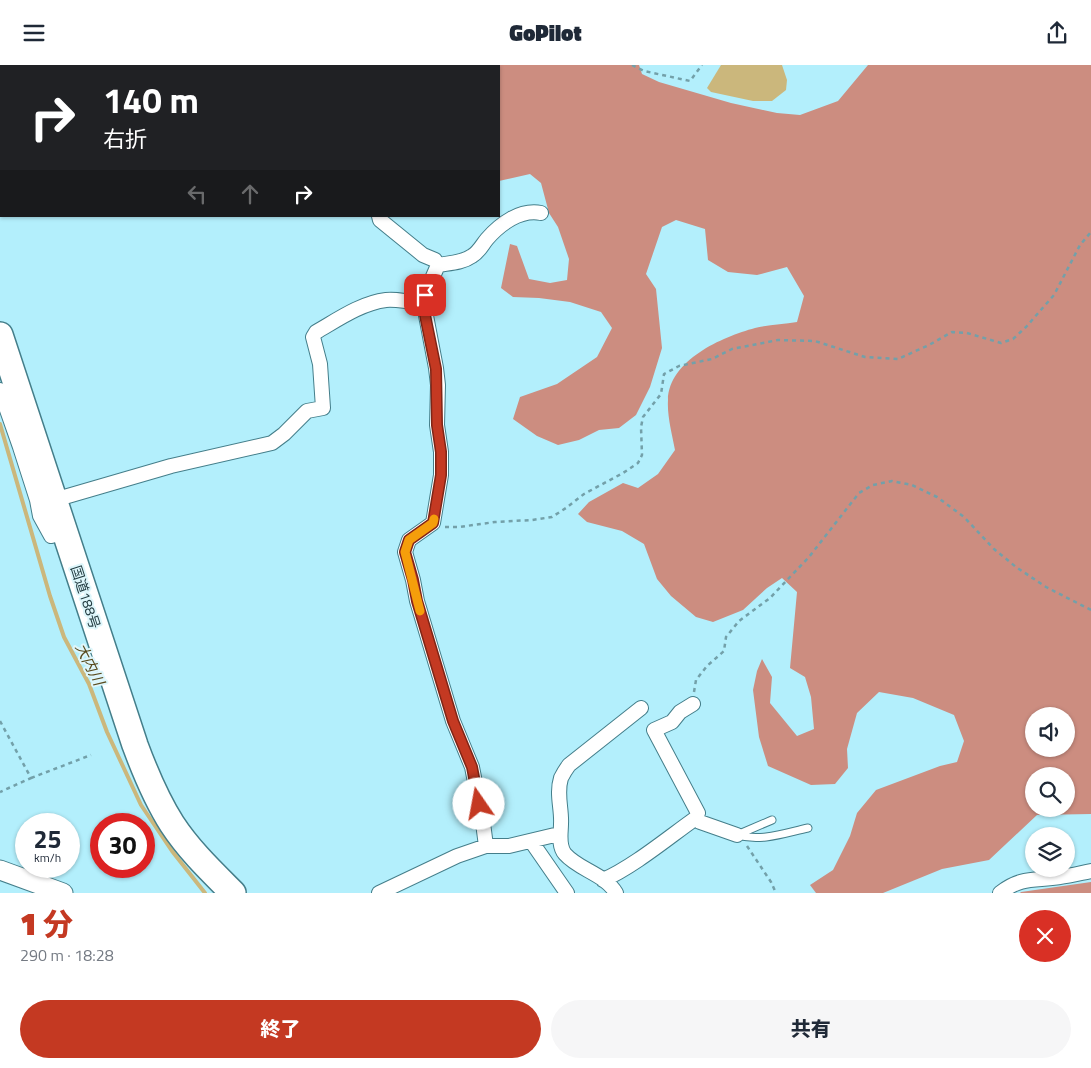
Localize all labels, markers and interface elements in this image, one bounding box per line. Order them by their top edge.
text: GoPilot [509,16,582,50]
icon: menu [20,19,48,47]
icon: share [1043,19,1071,47]
text: 140 m [103,73,199,127]
icon: right [20,85,85,150]
text: 右折 [103,122,147,156]
icon: left [183,180,211,208]
icon: ahead [236,180,264,208]
icon: right [289,180,317,208]
pin [404,274,446,316]
icon: arrive [411,281,439,309]
street label: 国道188号 [66,563,106,631]
water label: 大内川 [70,639,111,691]
map controls [1025,707,1075,877]
button: sound [1025,707,1075,757]
button: search [1025,767,1075,817]
position arrow [452,777,504,829]
speed limit sign: 30 [90,813,155,878]
text: 25 [33,820,62,858]
button: layers [1025,827,1075,877]
text: km/h [34,848,61,867]
text: 1 分 [20,901,73,947]
button: close [1019,910,1071,962]
text: 290 m · 18:28 [20,943,114,967]
button: 終了 [20,1000,541,1058]
button: 共有 [551,1000,1071,1058]

